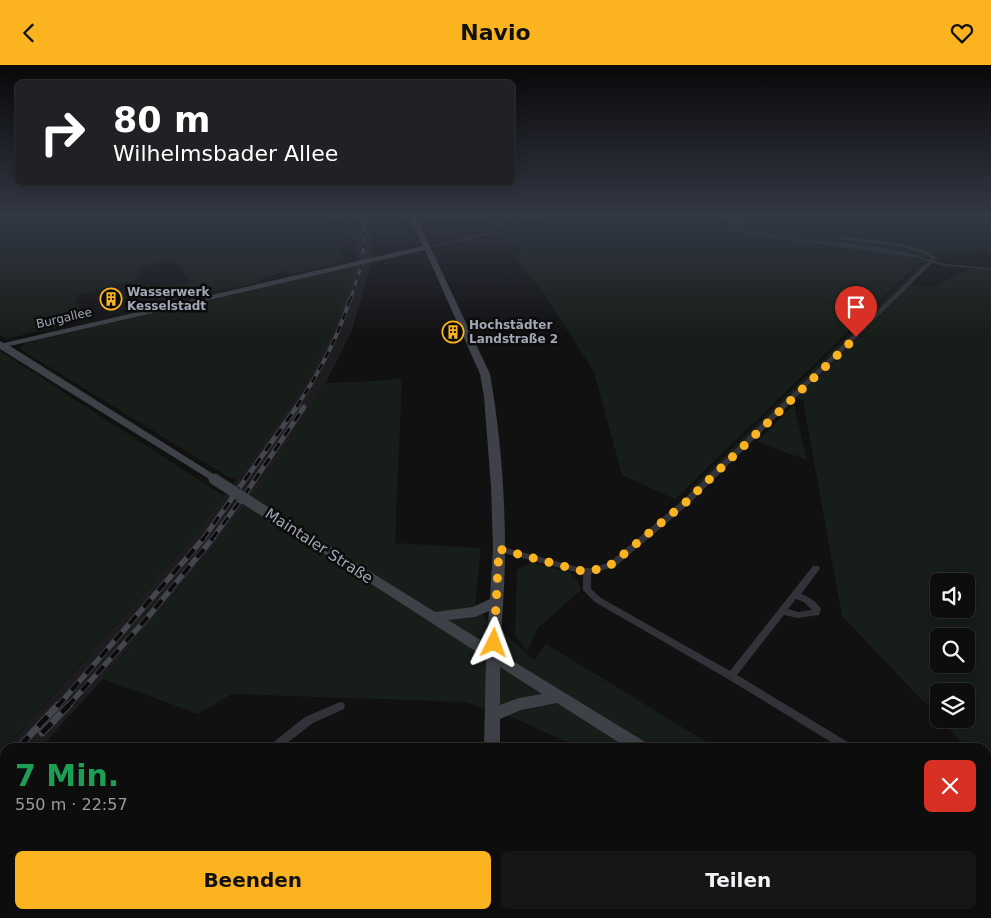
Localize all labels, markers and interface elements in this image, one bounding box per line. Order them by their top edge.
icon: back [15,19,43,47]
icon: heart [948,19,976,47]
text: Navio [460,20,531,45]
icon: right [30,100,95,165]
text: 80 m [113,100,210,140]
text: Wilhelmsbader Allee [113,141,338,166]
place label: Wasserwerk Kesselstadt [127,285,210,313]
pin [835,286,877,337]
building icon: Wasserwerk Kesselstadt [99,287,123,311]
icon: arrive [842,293,870,321]
street label: Burgallee [35,305,93,331]
place label: Hochstädter Landstraße 2 [469,318,558,346]
building icon: Hochstädter Landstraße 2 [441,320,465,344]
street label: Maintaler Straße [262,505,376,587]
map controls [930,573,975,728]
button: sound [930,573,975,618]
position arrow [467,616,519,668]
button: search [930,628,975,673]
button: layers [930,683,975,728]
text: 7 Min. [15,758,119,793]
button: close [924,760,976,812]
text: 550 m · 22:57 [15,795,128,814]
button: Beenden [15,851,491,909]
button: Teilen [501,851,976,909]

